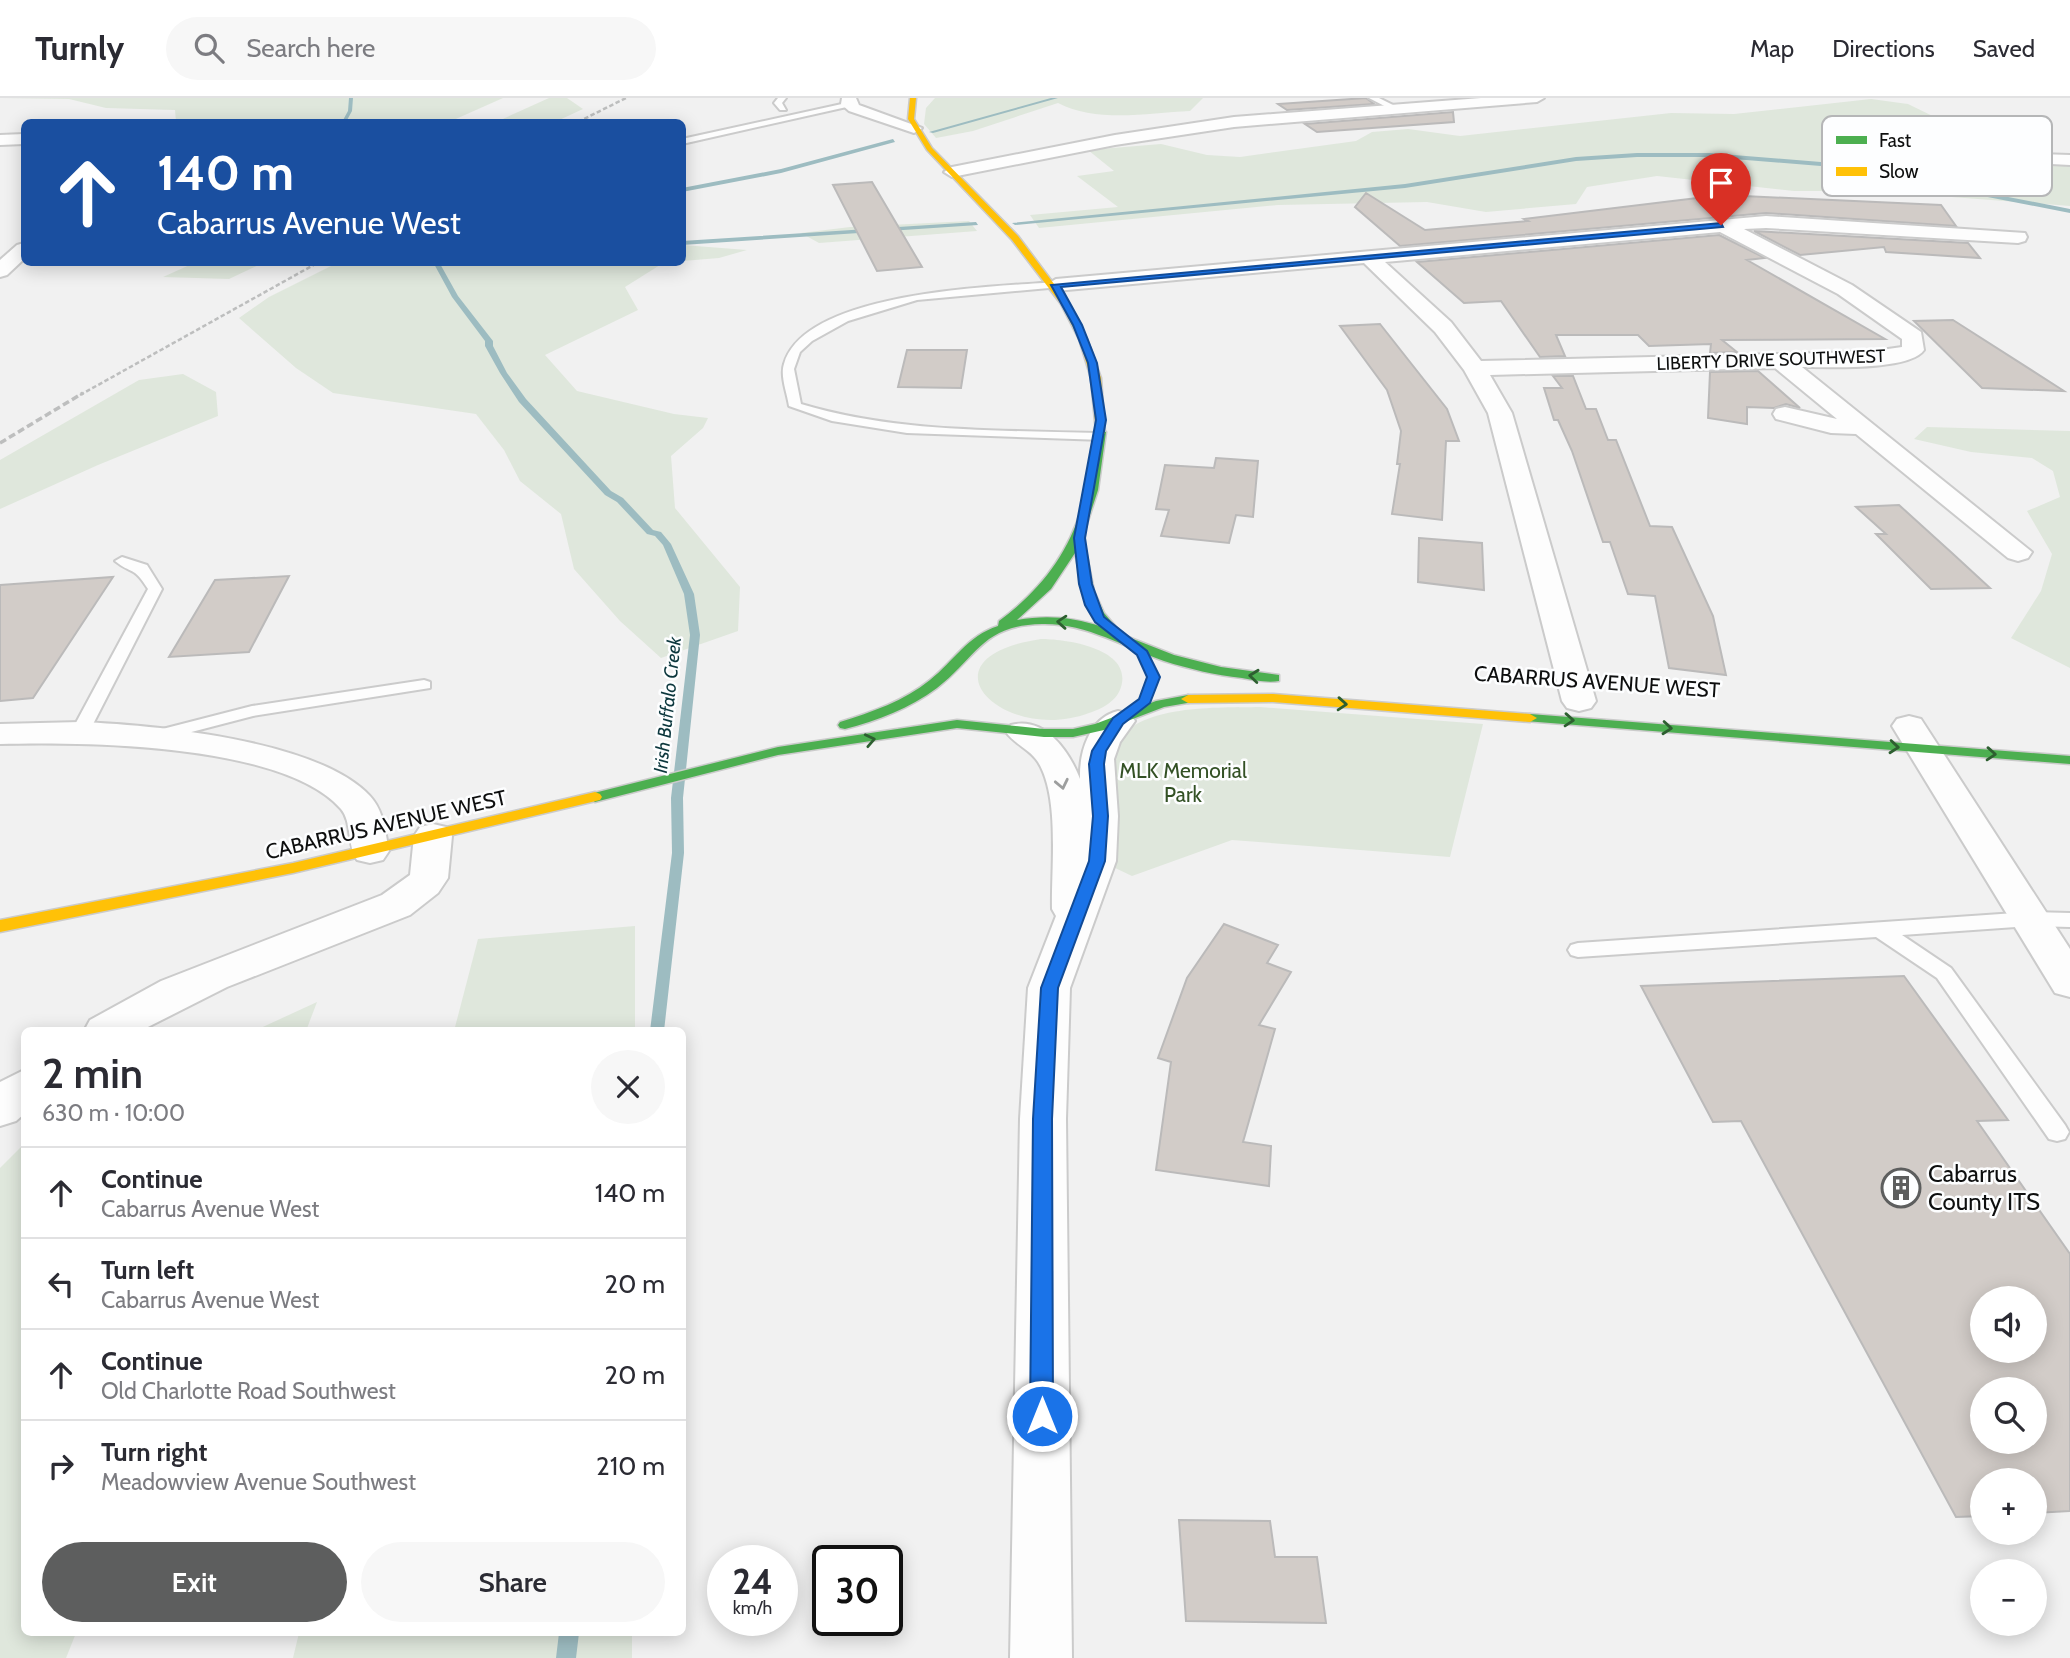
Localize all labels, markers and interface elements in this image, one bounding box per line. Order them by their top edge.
search box [166,17,656,80]
text: Turnly [35,28,124,68]
icon: search [190,29,228,67]
text: Search here [246,32,375,64]
text: Map [1750,34,1794,63]
text: Directions [1832,34,1935,63]
text: Saved [1973,34,2035,63]
legend [1822,116,2052,196]
text: Fast [1879,129,1912,152]
text: 140 m [157,143,294,202]
icon: ahead [42,147,133,238]
pin [1691,153,1751,225]
text: Slow [1879,160,1919,183]
icon: arrive [1702,164,1740,202]
text: Cabarrus Avenue West [157,203,461,242]
street label: LIBERTY DRIVE SOUTHWEST [1656,345,1886,375]
one-way arrow [1056,615,1067,630]
water label: Irish Buffalo Creek [649,635,686,774]
street label: CABARRUS AVENUE WEST [1473,660,1721,703]
one-way arrow [1249,669,1260,684]
one-way arrow [1337,697,1348,712]
one-way arrow [1564,713,1575,728]
one-way arrow [1662,720,1673,735]
one-way arrow [864,733,876,748]
one-way arrow [1889,739,1900,754]
one-way arrow [1986,746,1997,761]
park label: MLK Memorial Park [1119,758,1247,807]
one-way arrow [1054,778,1069,790]
street label: CABARRUS AVENUE WEST [263,785,509,864]
text: 2 min [42,1047,143,1099]
button: close [591,1050,665,1124]
text: 630 m · 10:00 [42,1099,185,1127]
place label: Cabarrus County ITS [1928,1159,2040,1216]
text: Continue [101,1163,203,1195]
building icon: Cabarrus County ITS [1880,1167,1922,1209]
icon: ahead [42,1174,80,1212]
text: 140 m [595,1177,665,1209]
text: Cabarrus Avenue West [101,1195,319,1223]
text: Turn left [101,1254,194,1286]
icon: left [42,1265,80,1303]
text: 20 m [605,1268,665,1300]
text: Cabarrus Avenue West [101,1286,319,1314]
map controls [1970,1286,2047,1636]
button: sound [1970,1286,2047,1363]
text: Continue [101,1345,203,1377]
icon: ahead [42,1356,80,1394]
text: 20 m [605,1359,665,1391]
text: Old Charlotte Road Southwest [101,1377,396,1405]
button: search [1970,1377,2047,1454]
position arrow [1005,1379,1079,1453]
text: Turn right [101,1436,207,1468]
icon: right [42,1447,80,1485]
text: 210 m [596,1450,665,1482]
text: Meadowview Avenue Southwest [101,1468,416,1496]
button: + [1970,1468,2047,1545]
button: Exit [42,1542,347,1622]
button: Share [361,1542,665,1622]
speed limit sign: 30 [812,1545,903,1636]
button: − [1970,1559,2047,1636]
text: 24 [732,1560,773,1603]
text: km/h [733,1597,772,1619]

